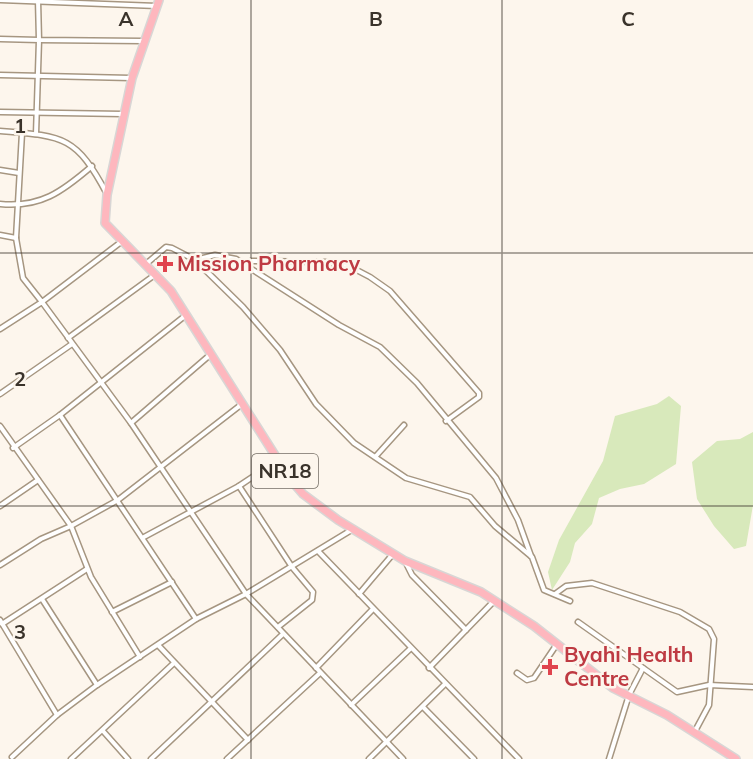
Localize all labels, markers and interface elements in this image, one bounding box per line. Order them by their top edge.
text: A [119,6,134,31]
text: B [369,6,383,31]
text: C [621,6,635,31]
text: 1 [14,113,26,138]
place label: Mission Pharmacy [177,250,361,276]
marker: Mission Pharmacy [158,257,172,271]
text: 2 [14,366,26,391]
road number: NR18 [252,454,318,488]
text: 3 [14,619,26,644]
place label: Byahi Health Centre [564,641,694,691]
marker: Byahi Health Centre [541,658,559,676]

